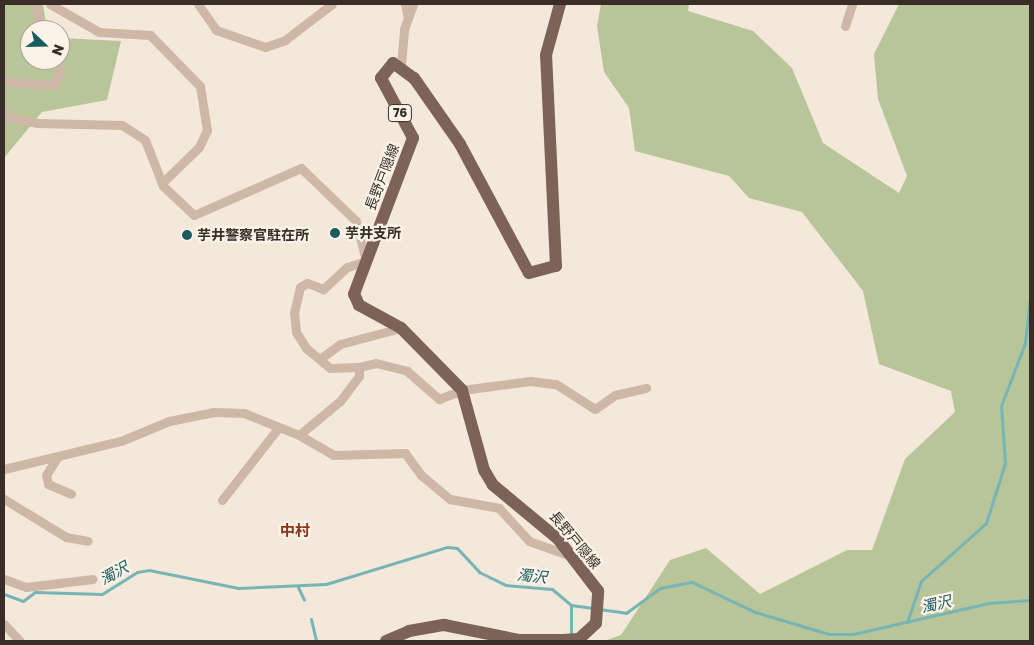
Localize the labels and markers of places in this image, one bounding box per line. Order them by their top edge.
place label: 芋井支所 [345,225,401,241]
place label: 芋井警察官駐在所 [197,227,309,243]
marker: 芋井支所 [329,227,341,239]
marker: 芋井警察官駐在所 [181,229,193,241]

